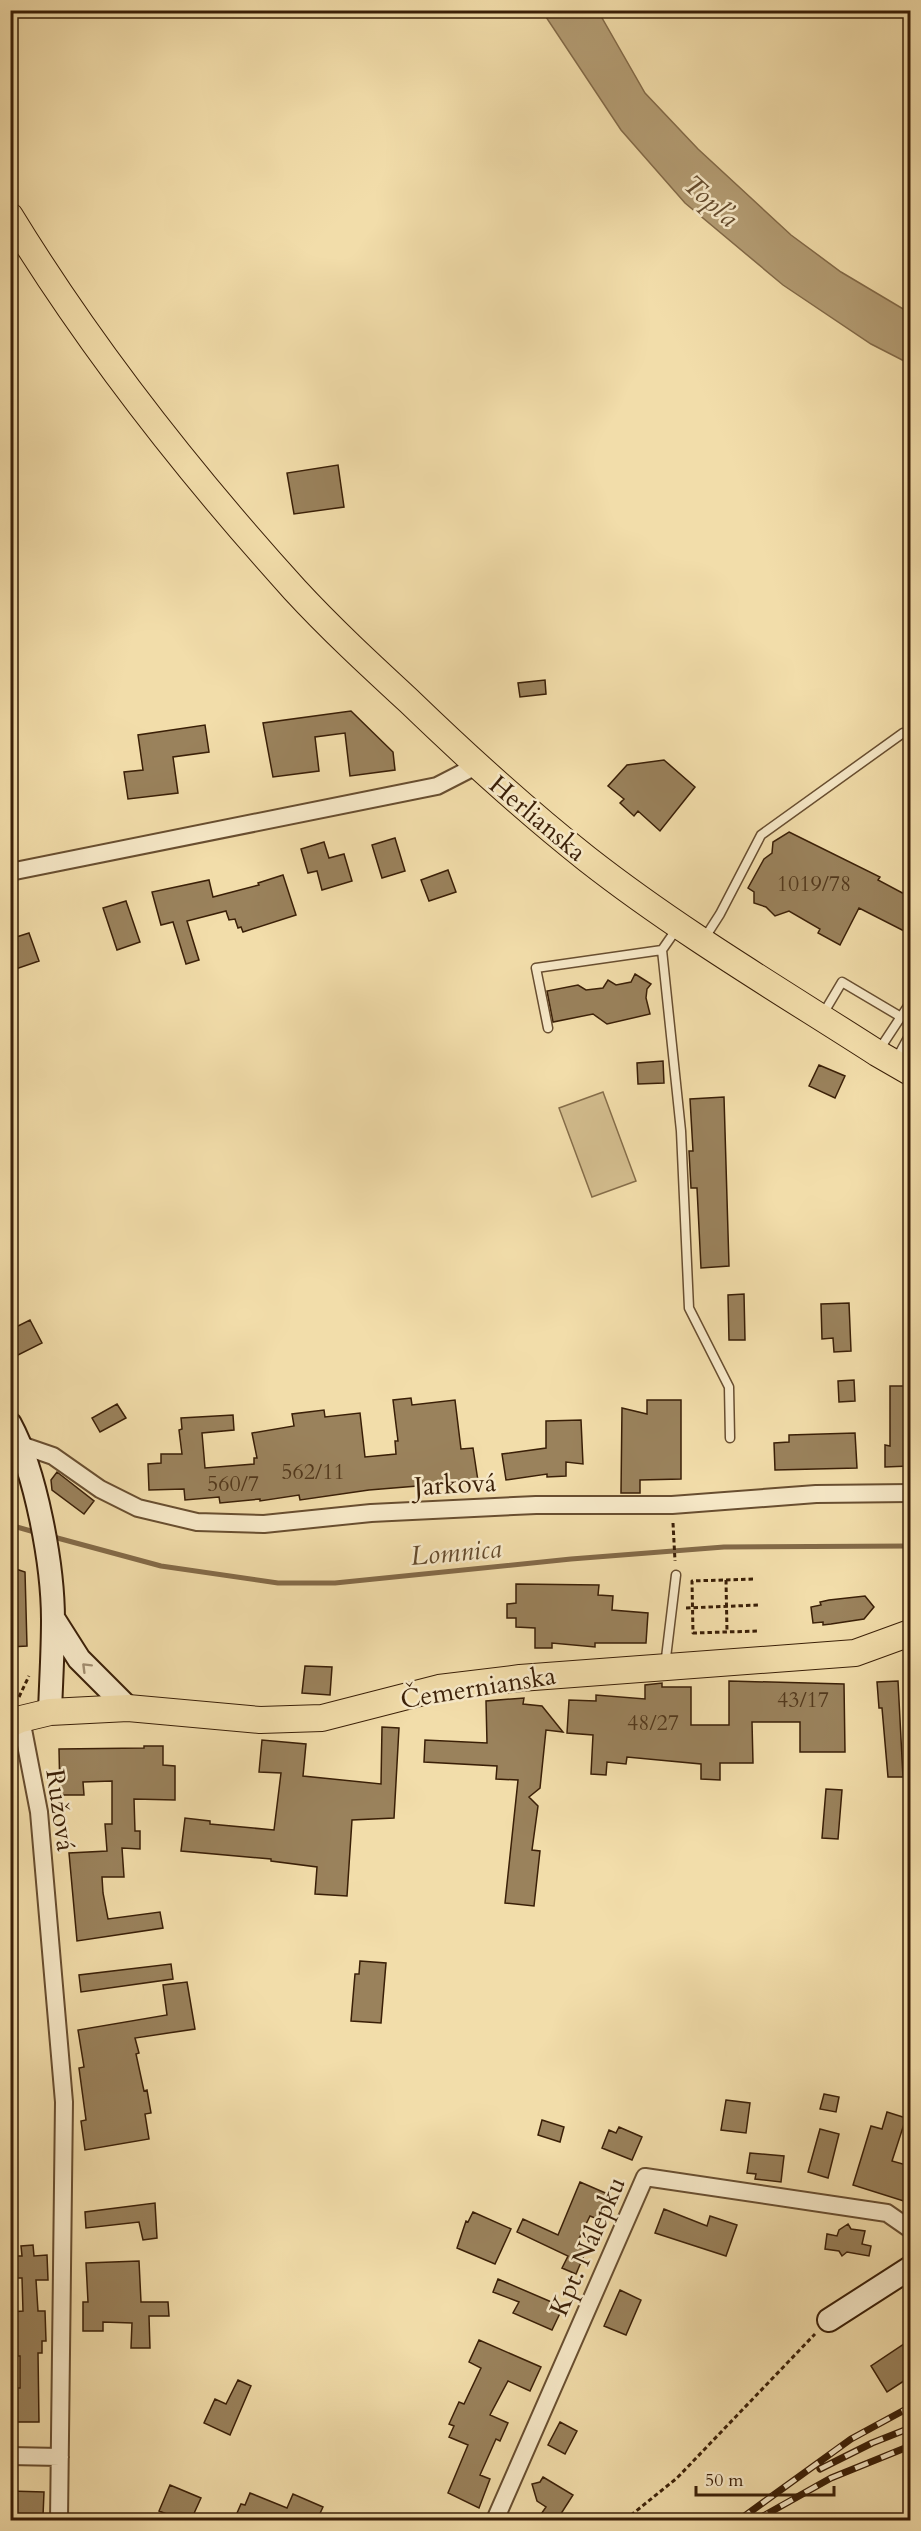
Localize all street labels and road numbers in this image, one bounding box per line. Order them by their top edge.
street label: Herlianska [482,767,594,869]
street label: Jarková [409,1465,497,1504]
street label: Čemernianska [398,1658,558,1717]
street label: Ružová [37,1767,84,1853]
street label: Kpt. Nálepku [541,2171,634,2321]

